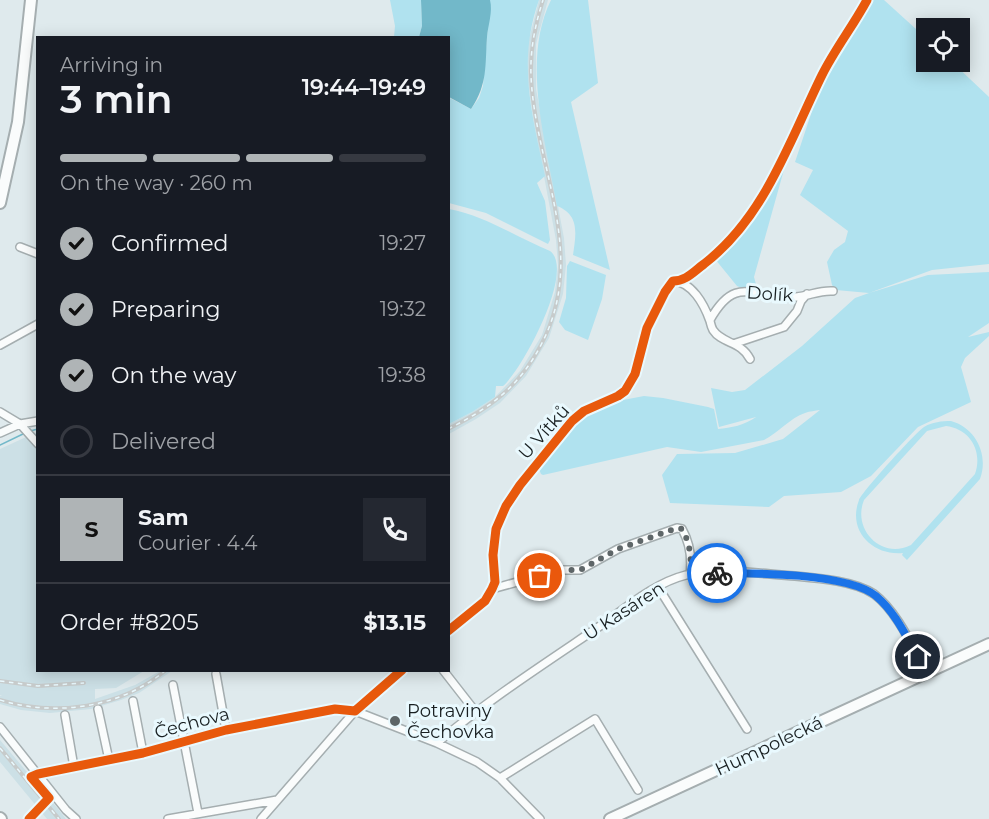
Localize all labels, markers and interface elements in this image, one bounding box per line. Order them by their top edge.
map controls [916,18,970,72]
button: locate [916,18,970,72]
text: Arriving in [60,53,163,77]
text: 19:44–19:49 [302,74,426,101]
text: 3 min [60,75,173,123]
text: On the way · 260 m [60,171,253,195]
icon: check [60,227,93,260]
text: Confirmed [111,230,228,257]
text: 19:27 [379,231,426,255]
street label: Dolík [746,281,794,307]
icon: check [60,293,93,326]
text: Preparing [111,296,220,323]
text: 19:32 [380,297,426,321]
icon: check [60,359,93,392]
text: On the way [111,362,236,389]
text: 19:38 [378,363,426,387]
street label: U Vítků [514,400,574,464]
text: Delivered [111,428,216,455]
button: phone [363,498,426,561]
text: Sam [138,504,189,531]
text: S [84,516,99,543]
text: Courier · 4.4 [138,531,257,555]
courier [687,543,747,603]
pin [514,550,565,601]
icon: bike [701,557,734,590]
icon: bag [523,559,556,592]
street label: U Kasáren [580,577,668,645]
text: Order #8205 [60,609,199,636]
text: $13.15 [363,609,426,636]
pin [892,631,943,682]
icon: home [901,640,934,673]
place label: Potraviny Čechovka [407,700,494,743]
street label: Čechova [152,702,232,744]
street label: Humpolecká [712,711,826,781]
marker: Potraviny Čechovka [388,714,402,728]

